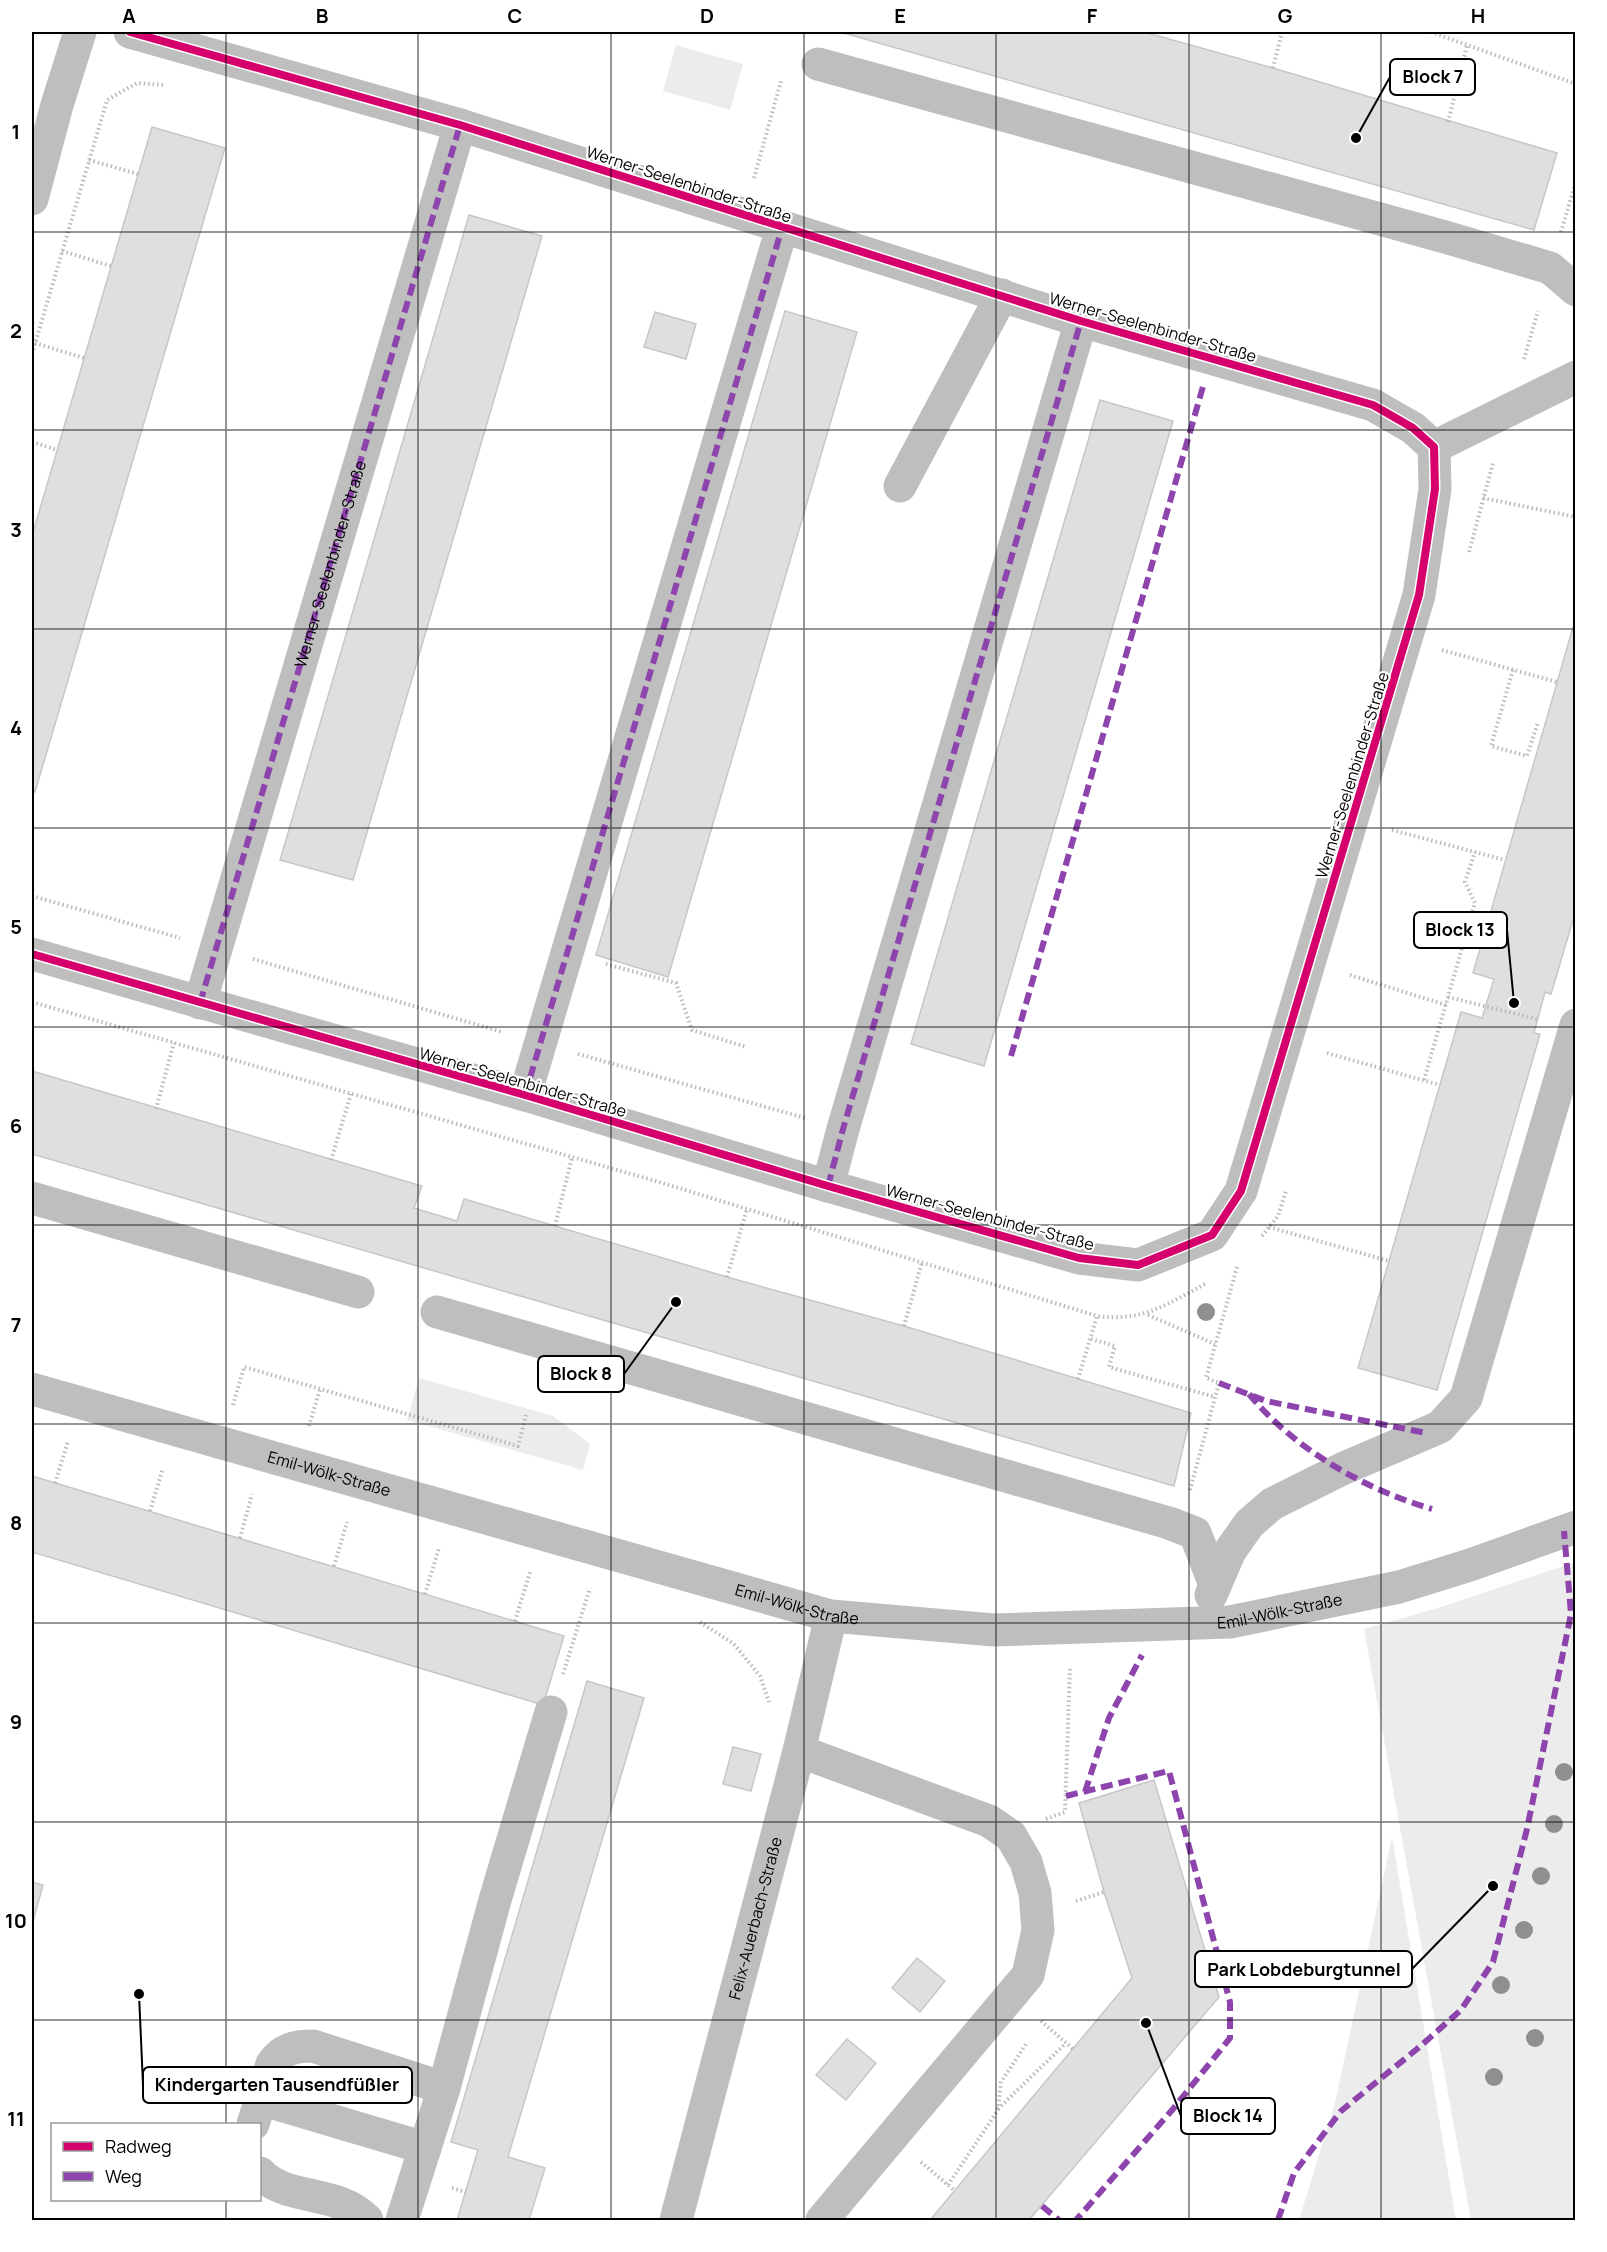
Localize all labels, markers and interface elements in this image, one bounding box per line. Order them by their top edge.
text: A [122,2,136,29]
text: B [316,2,329,29]
text: C [508,2,522,29]
text: D [700,2,714,29]
text: E [894,2,906,29]
text: F [1087,2,1098,29]
text: G [1278,2,1293,29]
text: H [1471,2,1485,29]
callout: Block 7 [1390,59,1475,95]
text: Block 7 [1403,64,1463,88]
text: 1 [12,118,20,145]
street label: Werner-Seelenbinder-Straße [583,140,795,228]
street label: Werner-Seelenbinder-Straße [1047,287,1259,367]
text: 2 [10,317,22,344]
street label: Werner-Seelenbinder-Straße [289,458,371,670]
text: 3 [10,516,22,543]
street label: Werner-Seelenbinder-Straße [1310,669,1394,881]
text: 4 [10,714,22,741]
callout: Block 13 [1414,912,1507,948]
text: 5 [10,913,22,940]
text: Block 13 [1425,917,1495,941]
street label: Werner-Seelenbinder-Straße [417,1042,629,1122]
text: 6 [10,1112,22,1139]
street label: Werner-Seelenbinder-Straße [883,1179,1097,1255]
text: 7 [11,1311,21,1338]
callout: Block 8 [538,1356,624,1392]
text: Block 8 [550,1361,612,1385]
street label: Emil-Wölk-Straße [265,1445,393,1501]
text: 8 [10,1509,22,1536]
street label: Emil-Wölk-Straße [733,1578,860,1629]
street label: Emil-Wölk-Straße [1217,1588,1344,1634]
text: 9 [10,1708,22,1735]
street label: Felix-Auerbach-Straße [723,1834,787,2002]
text: 10 [5,1907,27,1934]
callout: Park Lobdeburgtunnel [1195,1951,1412,1987]
text: Park Lobdeburgtunnel [1207,1957,1401,1981]
callout: Kindergarten Tausendfüßler [143,2067,412,2103]
text: Kindergarten Tausendfüßler [155,2072,399,2096]
callout: Block 14 [1181,2098,1275,2134]
text: Block 14 [1193,2103,1263,2127]
text: 11 [7,2105,25,2132]
legend [51,2123,261,2201]
text: Radweg [105,2134,172,2158]
text: Weg [105,2164,142,2188]

